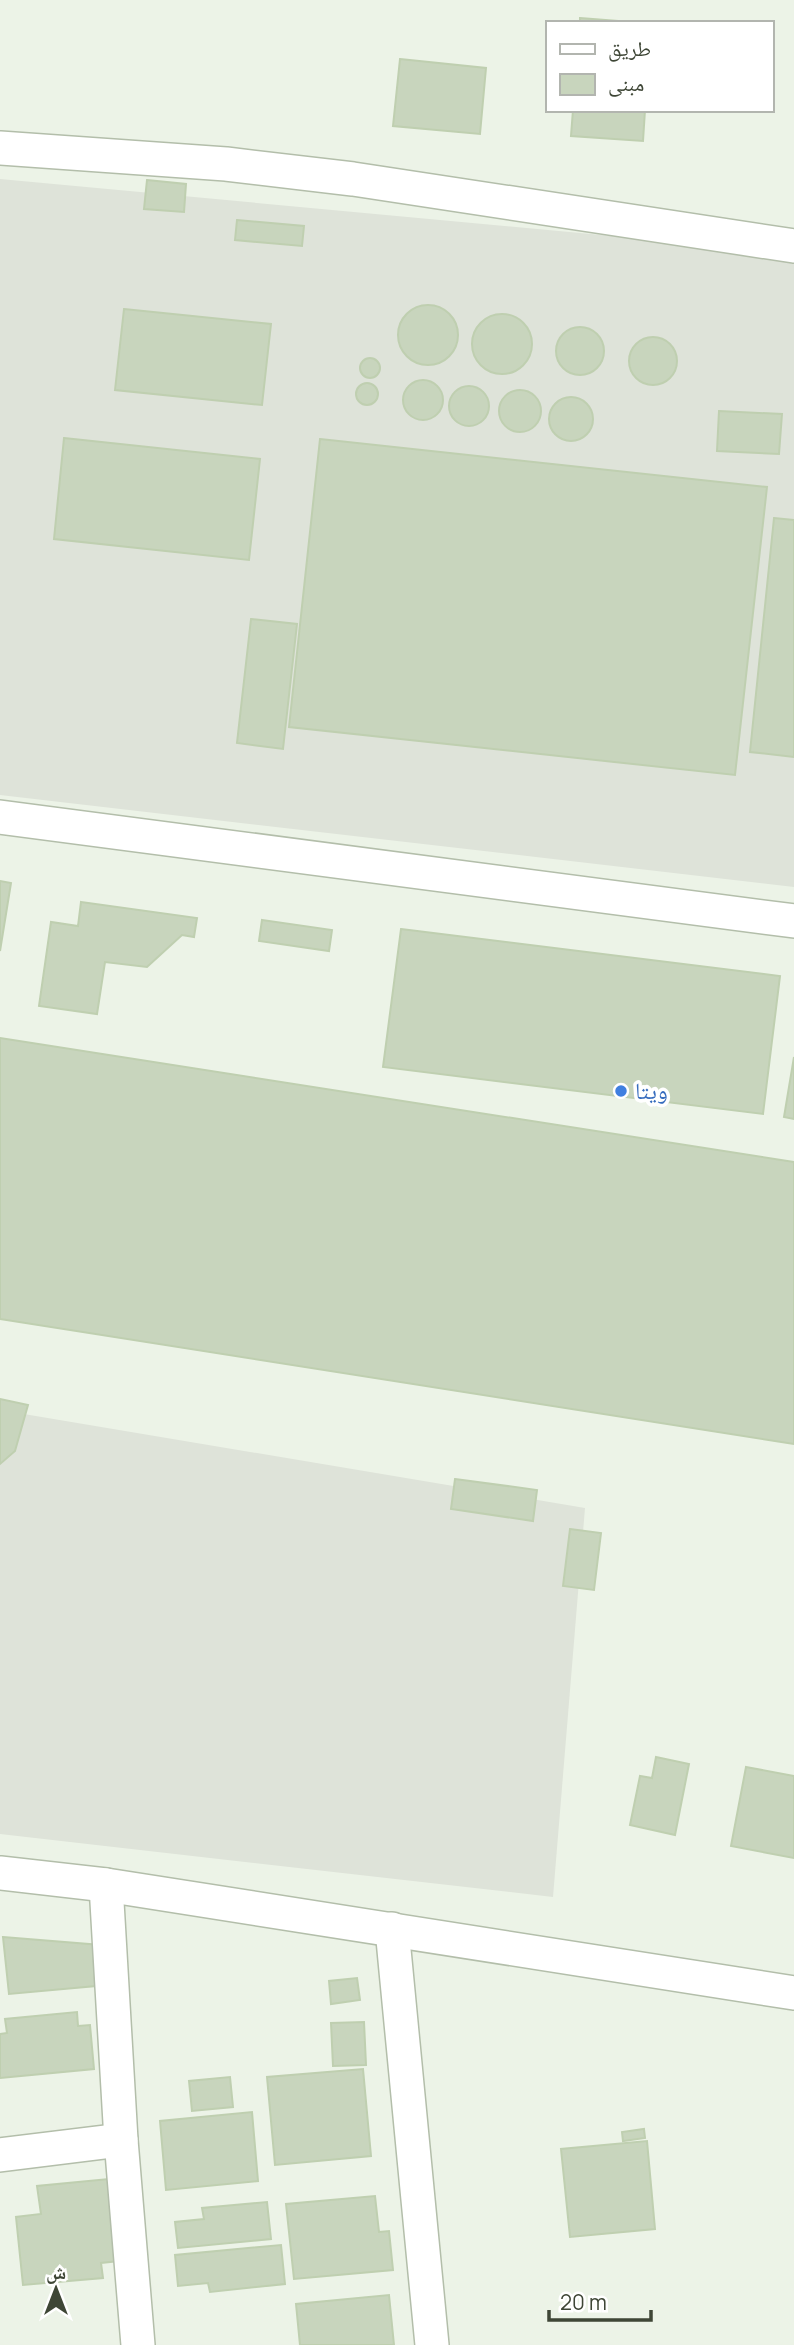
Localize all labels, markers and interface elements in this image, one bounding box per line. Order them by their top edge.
legend [546,21,773,112]
text: طريق [608,34,651,62]
text: مبنى [608,69,644,97]
place label: ويتا [635,1074,668,1106]
marker: ويتا [613,1083,629,1099]
north arrow [21,2254,91,2324]
text: ش [46,2259,66,2285]
scale bar [549,2278,650,2322]
text: 20 m [560,2288,607,2316]

